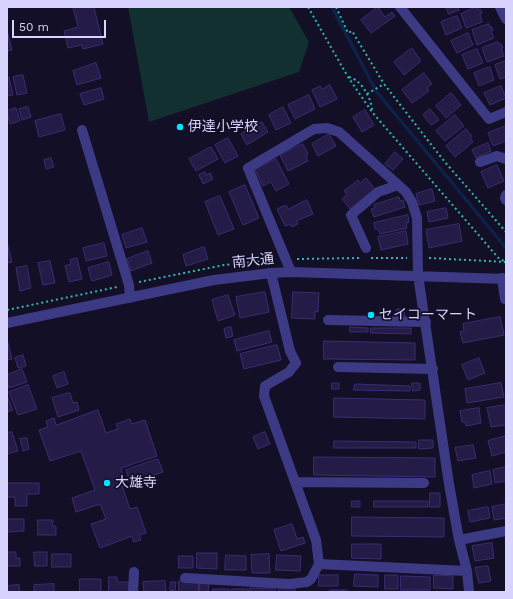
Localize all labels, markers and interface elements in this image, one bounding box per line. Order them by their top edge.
scale bar [14,12,108,38]
text: 50 m [19,20,49,34]
place label: 伊達小学校 [188,119,258,135]
marker: 伊達小学校 [175,122,185,132]
street label: 南大通 [231,250,275,272]
place label: セイコーマート [379,307,477,323]
marker: セイコーマート [366,310,376,320]
place label: 大雄寺 [115,475,157,491]
marker: 大雄寺 [102,478,112,488]

